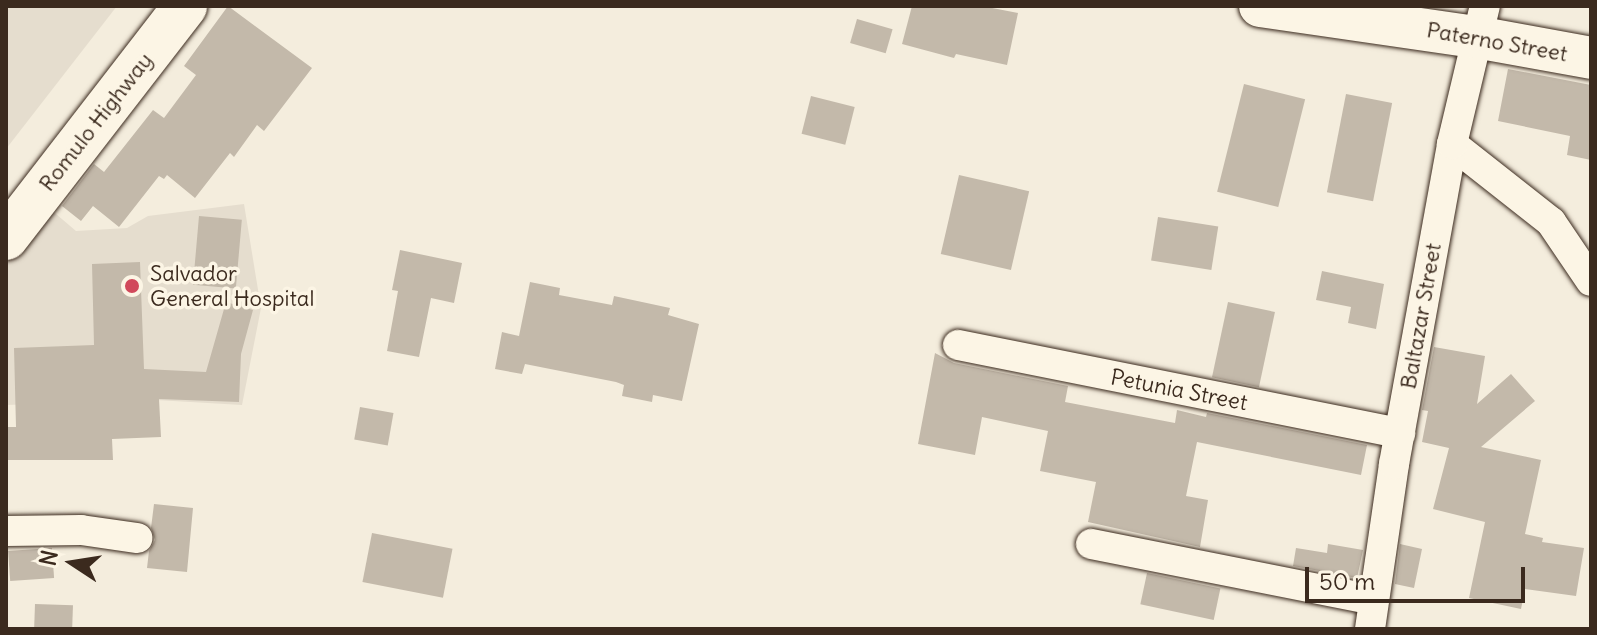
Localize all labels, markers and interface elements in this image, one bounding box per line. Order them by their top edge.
street label: Paterno Street [1425,17,1569,67]
street label: Romulo Highway [34,47,158,197]
street label: Baltazar Street [1395,241,1447,391]
place label: Salvador General Hospital [150,260,314,312]
marker: Salvador General Hospital [121,275,143,297]
street label: Petunia Street [1108,364,1250,416]
north arrow [32,523,112,603]
text: N [33,548,64,568]
scale bar [1309,551,1529,601]
text: 50 m [1319,566,1375,596]

